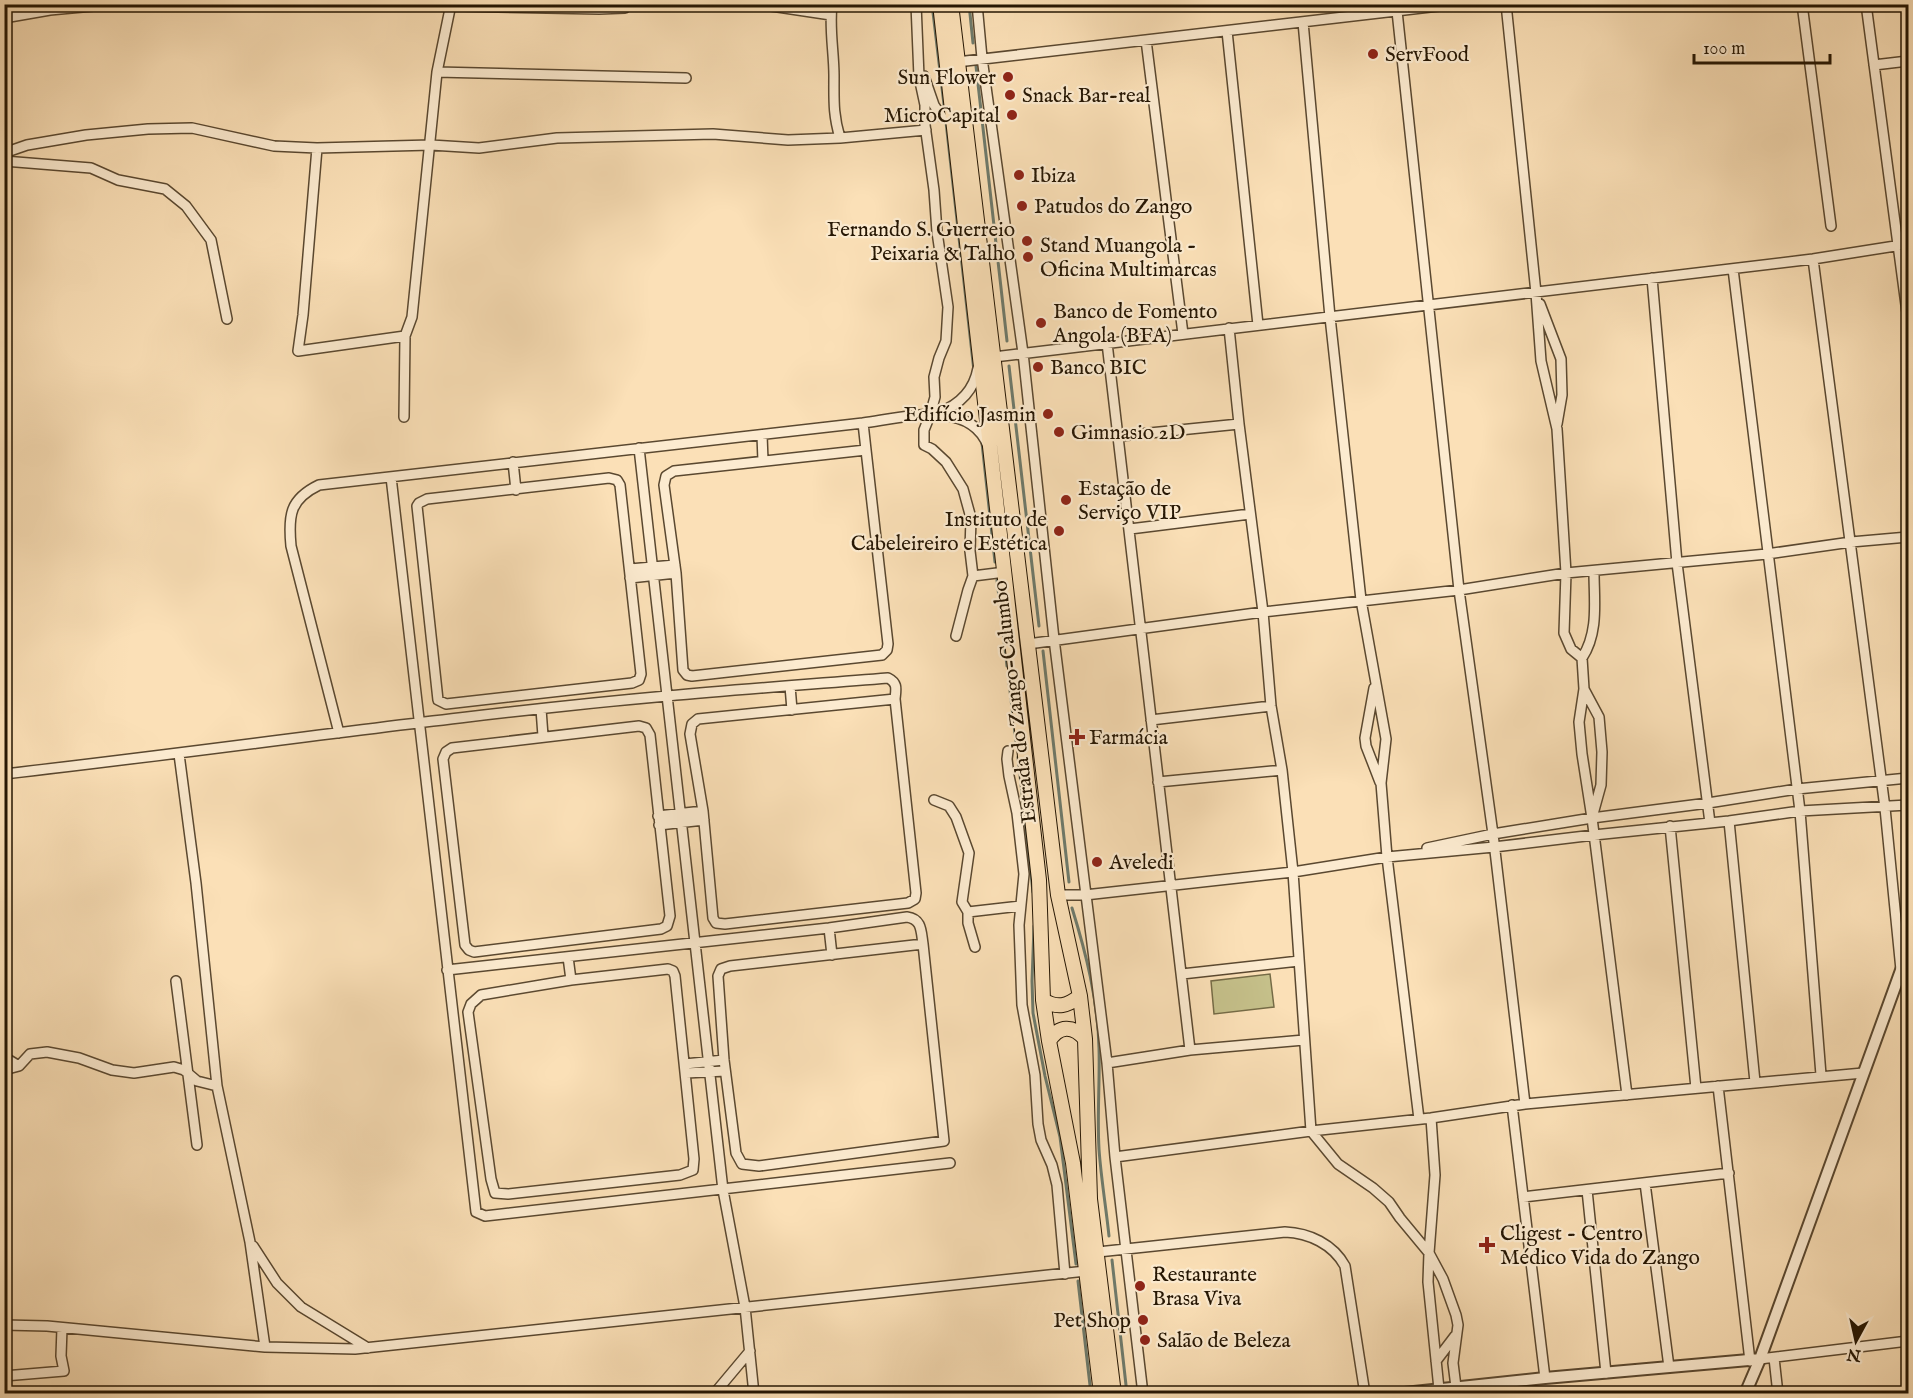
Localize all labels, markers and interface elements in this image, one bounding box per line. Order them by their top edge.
scale bar [1694,27,1830,65]
text: 100 m [1703,38,1745,61]
place label: ServFood [1385,42,1470,69]
marker: ServFood [1366,47,1380,61]
place label: Sun Flower [897,65,996,92]
marker: Sun Flower [1001,70,1015,84]
place label: Snack Bar-real [1022,83,1151,110]
marker: Snack Bar-real [1003,88,1017,102]
place label: MicroCapital [884,103,1000,130]
marker: MicroCapital [1005,108,1019,122]
place label: Ibiza [1031,163,1077,190]
marker: Ibiza [1012,168,1026,182]
place label: Patudos do Zango [1034,194,1192,221]
marker: Patudos do Zango [1015,199,1029,213]
place label: Fernando S. Guerreio Peixaria & Talho [827,217,1015,268]
place label: Stand Muangola - Oficina Multimarcas [1040,233,1217,284]
marker: Fernando S. Guerreio Peixaria & Talho [1020,234,1034,248]
marker: Stand Muangola - Oficina Multimarcas [1021,250,1035,264]
place label: Banco de Fomento Angola (BFA) [1052,299,1217,350]
marker: Banco de Fomento Angola (BFA) [1034,316,1048,330]
place label: Banco BIC [1050,355,1147,382]
marker: Banco BIC [1031,360,1045,374]
place label: Edifício Jasmin [904,402,1036,429]
marker: Edifício Jasmin [1041,407,1055,421]
place label: Gimnasio 2D [1071,420,1185,447]
marker: Gimnasio 2D [1052,425,1066,439]
place label: Estação de Serviço VIP [1078,476,1181,527]
marker: Estação de Serviço VIP [1059,493,1073,507]
place label: Instituto de Cabeleireiro e Estética [851,507,1048,558]
marker: Instituto de Cabeleireiro e Estética [1052,524,1066,538]
street label: Estrada do Zango-Calumbo [987,579,1044,825]
place label: Farmácia [1089,725,1169,752]
marker: Farmácia [1070,730,1084,744]
place label: Aveledi [1108,850,1174,877]
marker: Aveledi [1090,855,1104,869]
place label: Cligest - Centro Médico Vida do Zango [1500,1221,1700,1272]
marker: Cligest - Centro Médico Vida do Zango [1478,1236,1496,1254]
place label: Restaurante Brasa Viva [1152,1262,1257,1313]
marker: Restaurante Brasa Viva [1133,1279,1147,1293]
place label: Pet Shop [1053,1308,1131,1335]
north arrow [1826,1311,1886,1371]
marker: Pet Shop [1136,1313,1150,1327]
place label: Salão de Beleza [1157,1328,1292,1355]
marker: Salão de Beleza [1138,1333,1152,1347]
text: N [1846,1343,1863,1365]

